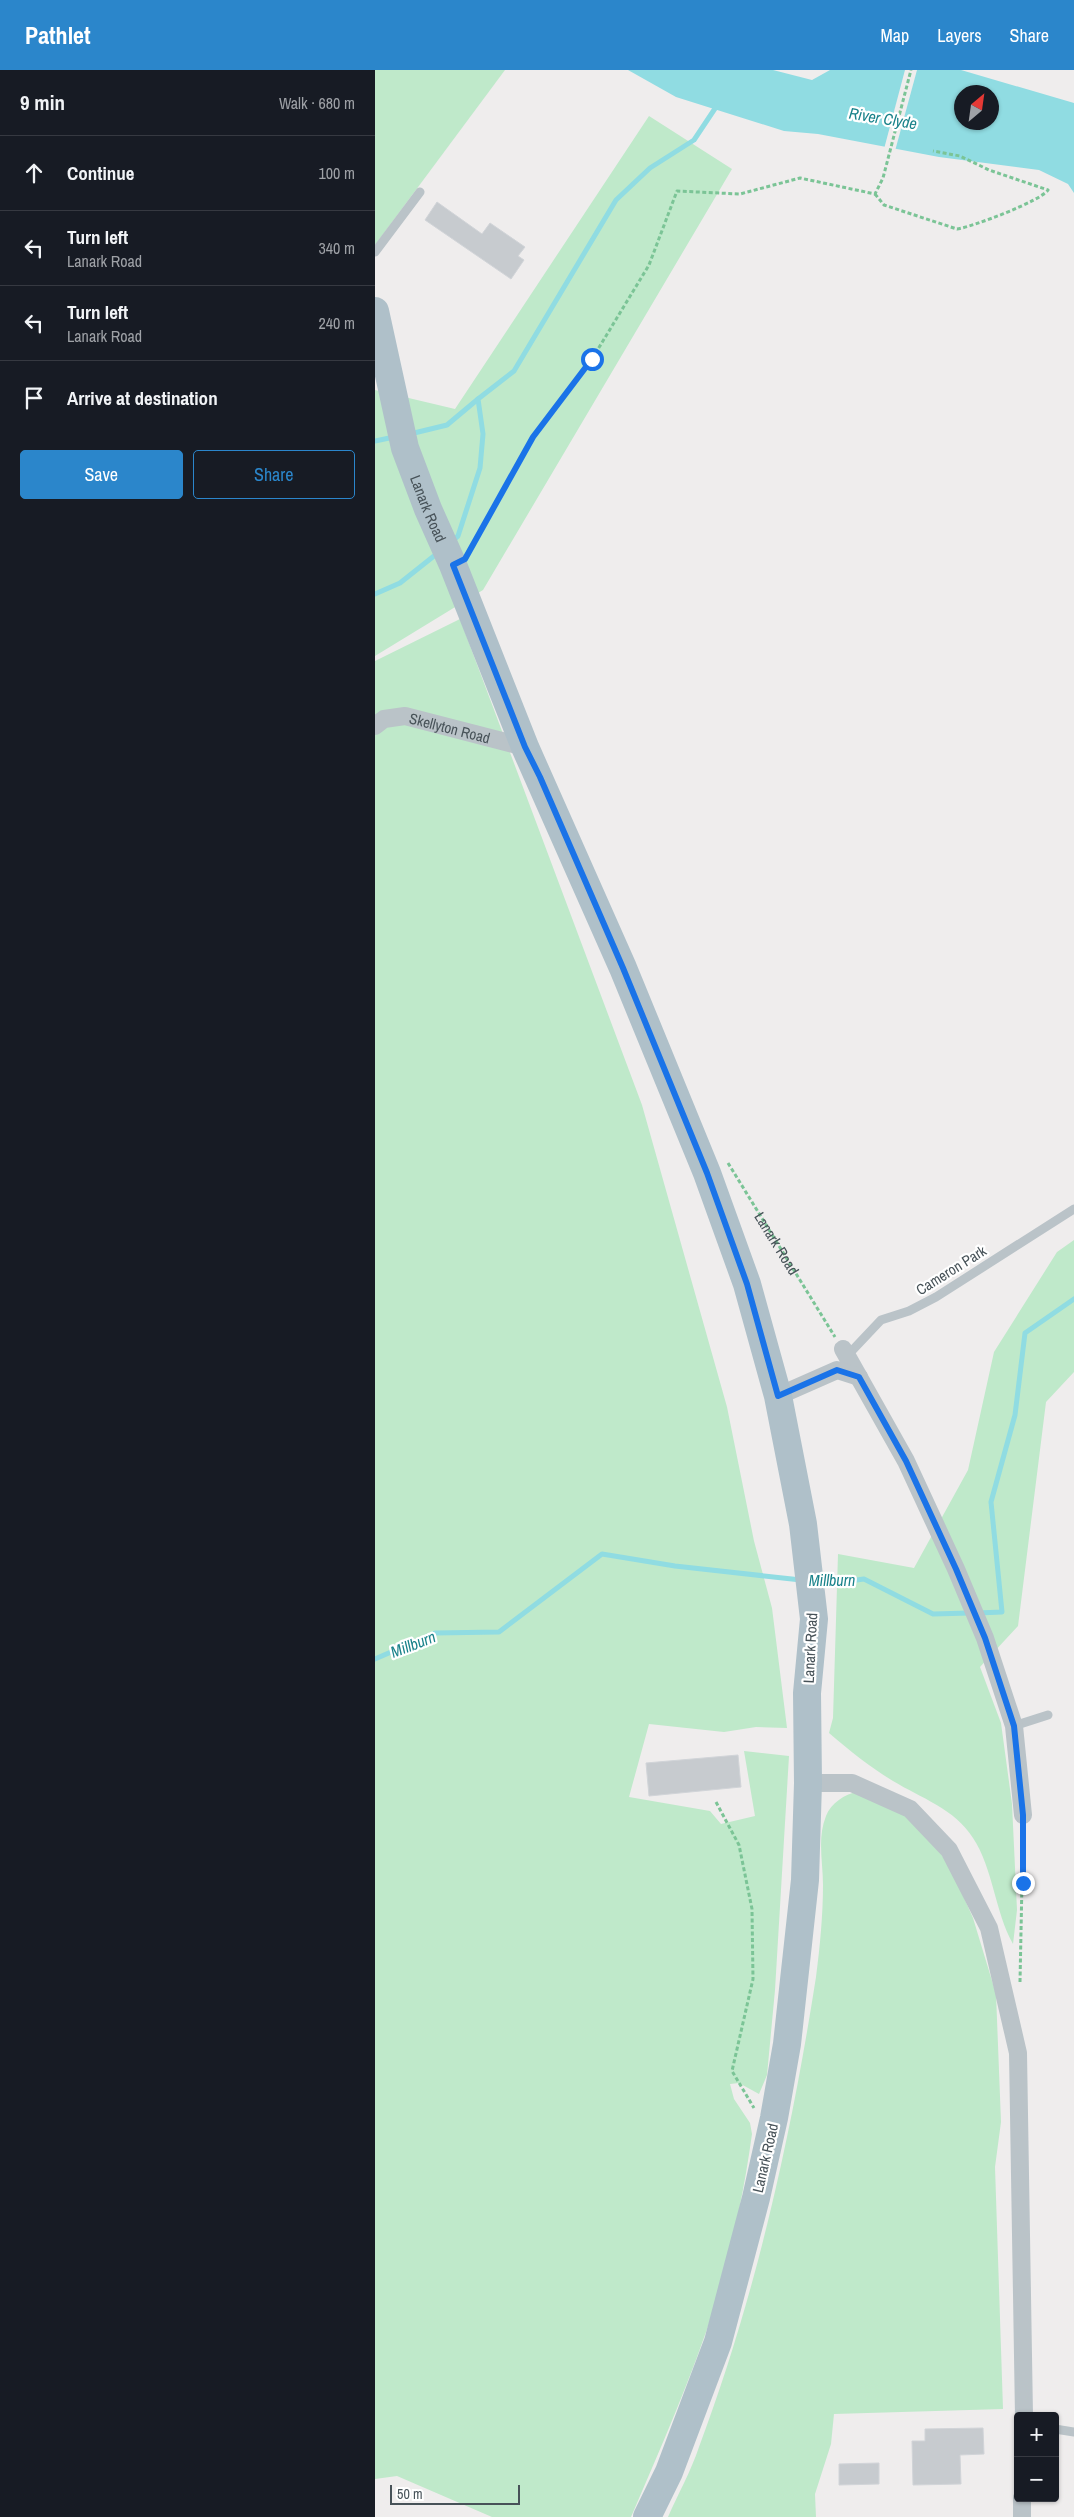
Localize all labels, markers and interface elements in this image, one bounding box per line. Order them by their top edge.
text: Pathlet [25,19,91,51]
text: Map [881,23,909,48]
text: Layers [937,23,982,48]
text: Share [1010,23,1049,48]
north arrow [954,85,999,130]
text: 9 min [20,88,65,117]
text: Walk · 680 m [279,92,355,114]
water label: River Clyde [847,102,919,134]
icon: ahead [20,159,48,187]
text: Continue [67,160,135,186]
text: 100 m [319,162,355,184]
text: Turn left [67,224,128,250]
icon: left [20,234,48,262]
text: 340 m [319,237,355,259]
text: Lanark Road [67,250,142,272]
text: Turn left [67,299,128,325]
icon: left [20,309,48,337]
text: 240 m [319,312,355,334]
text: Lanark Road [67,325,142,347]
route start [581,348,604,371]
icon: arrive [20,384,48,412]
text: Arrive at destination [67,385,218,411]
button: Save [20,450,183,499]
button: Share [193,450,355,499]
street label: Lanark Road [406,472,452,545]
street label: Skellyton Road [407,707,493,748]
street label: Lanark Road [750,1208,805,1279]
street label: Cameron Park [912,1240,991,1300]
water label: Millburn [809,1569,855,1591]
street label: Lanark Road [798,1612,822,1684]
water label: Millburn [387,1625,439,1663]
route end [1012,1872,1035,1895]
street label: Lanark Road [747,2121,783,2195]
map controls [1014,2412,1059,2502]
button: + [1014,2412,1059,2457]
button: − [1014,2457,1059,2502]
scale bar [390,2482,520,2505]
text: 50 m [397,2485,423,2503]

